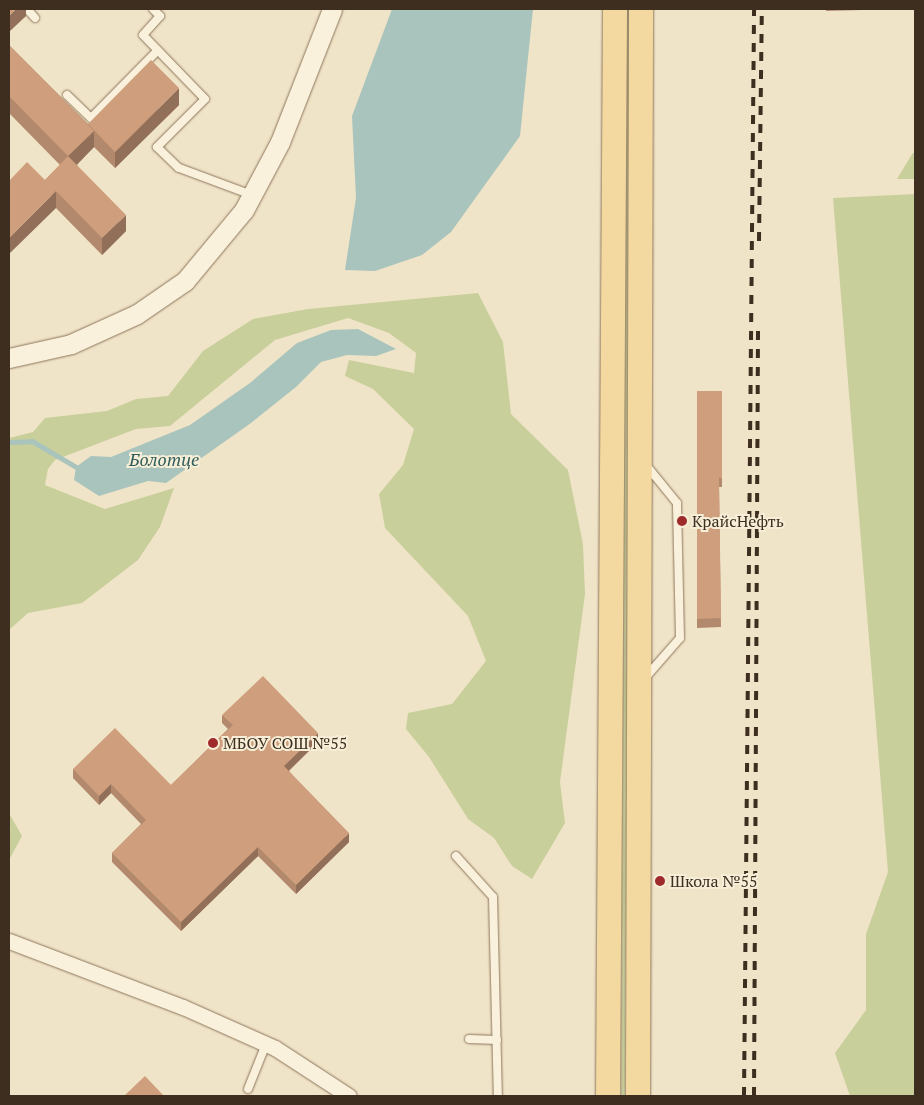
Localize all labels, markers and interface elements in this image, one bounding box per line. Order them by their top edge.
water label: Болотце [129,448,199,470]
place label: КрайсНефть [692,511,784,531]
marker: КрайсНефть [676,515,688,527]
place label: МБОУ СОШ №55 [223,733,348,753]
marker: МБОУ СОШ №55 [207,737,219,749]
place label: Школа №55 [670,871,758,891]
marker: Школа №55 [654,875,666,887]

